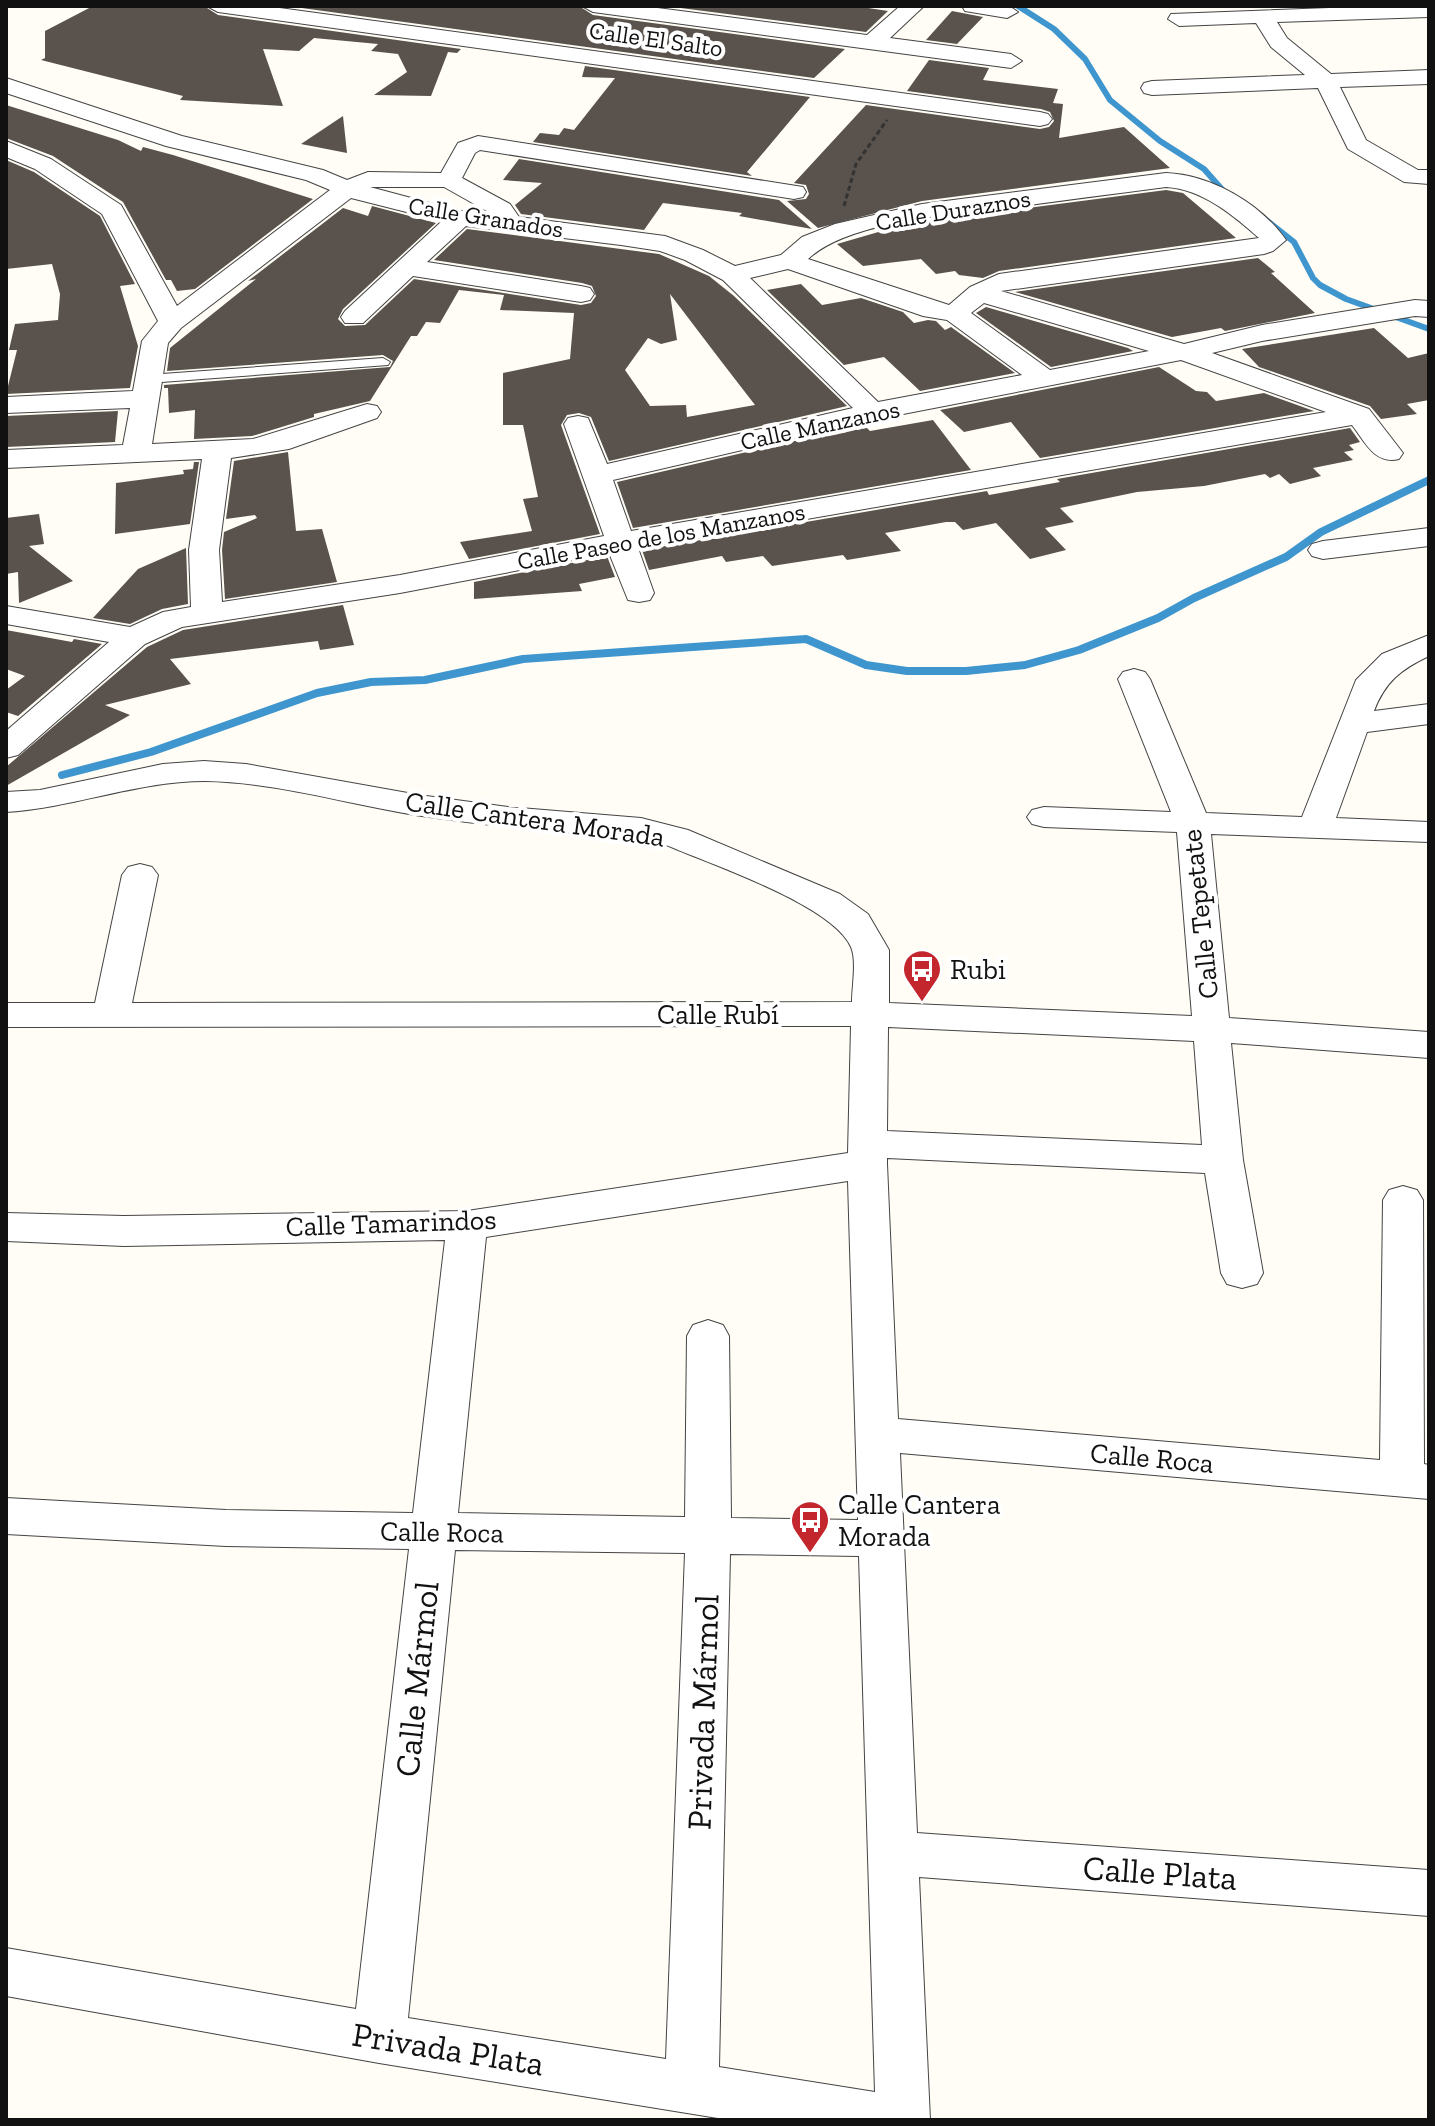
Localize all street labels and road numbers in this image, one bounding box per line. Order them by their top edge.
street label: Calle El Salto [587,15,725,63]
street label: Calle Duraznos [874,183,1032,237]
street label: Calle Granados [407,190,565,244]
street label: Calle Manzanos [738,394,902,456]
street label: Calle Paseo de los Manzanos [515,496,807,576]
street label: Calle Cantera Morada [403,784,667,854]
street label: Calle Tepetate [1175,828,1225,1000]
street label: Calle Rubí [657,998,779,1031]
street label: Calle Tamarindos [285,1203,497,1243]
street label: Calle Roca [1089,1436,1216,1480]
street label: Calle Roca [380,1514,505,1550]
street label: Calle Mármol [386,1579,448,1779]
street label: Privada Mármol [678,1594,728,1830]
street label: Calle Plata [1082,1847,1238,1899]
street label: Privada Plata [349,2014,547,2084]

